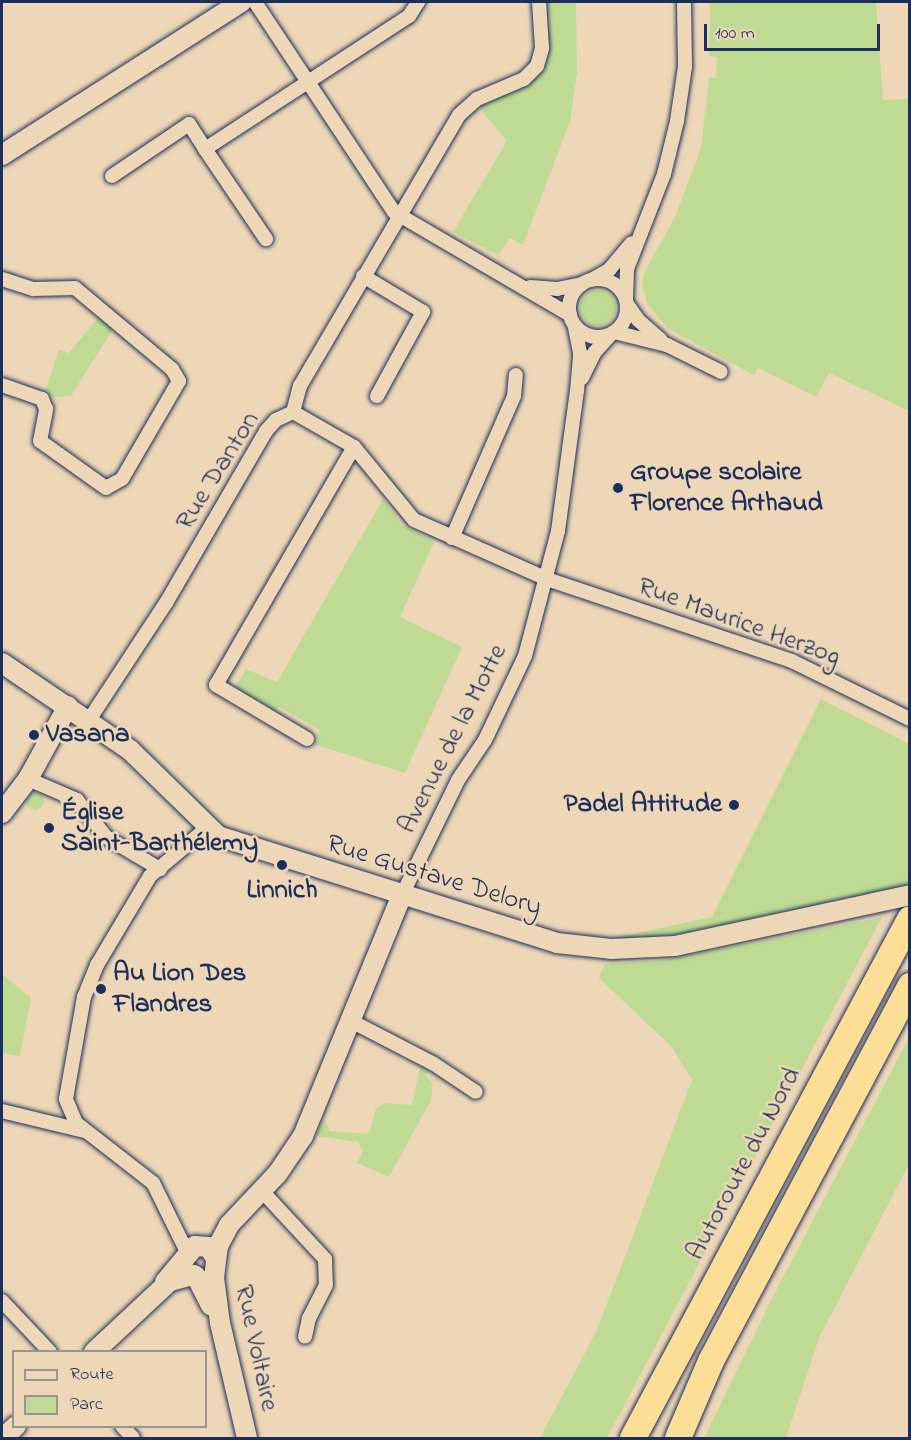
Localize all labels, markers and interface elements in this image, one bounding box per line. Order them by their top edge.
scale bar [707,12,882,50]
text: 100 m [715,21,755,47]
street label: Rue Danton [169,406,267,536]
place label: Groupe scolaire Florence Arthaud [630,456,823,519]
marker: Groupe scolaire Florence Arthaud [611,481,625,495]
street label: Rue Maurice Herzog [633,570,845,674]
street label: Avenue de la Motte [391,639,515,839]
place label: Vasana [46,719,129,751]
marker: Vasana [27,728,41,742]
place label: Padel Attitude [564,789,722,821]
place label: Église Saint-Barthélemy [61,796,258,859]
marker: Padel Attitude [727,798,741,812]
marker: Église Saint-Barthélemy [42,821,56,835]
street label: Rue Gustave Delory [323,828,545,924]
marker: Linnich [275,858,289,872]
place label: Linnich [246,875,318,907]
place label: Au Lion Des Flandres [113,957,246,1020]
marker: Au Lion Des Flandres [94,982,108,996]
street label: Autoroute du Nord [679,1062,809,1266]
street label: Rue Voltaire [227,1282,285,1414]
legend [12,1350,207,1428]
text: Route [70,1362,114,1388]
text: Parc [70,1392,103,1418]

